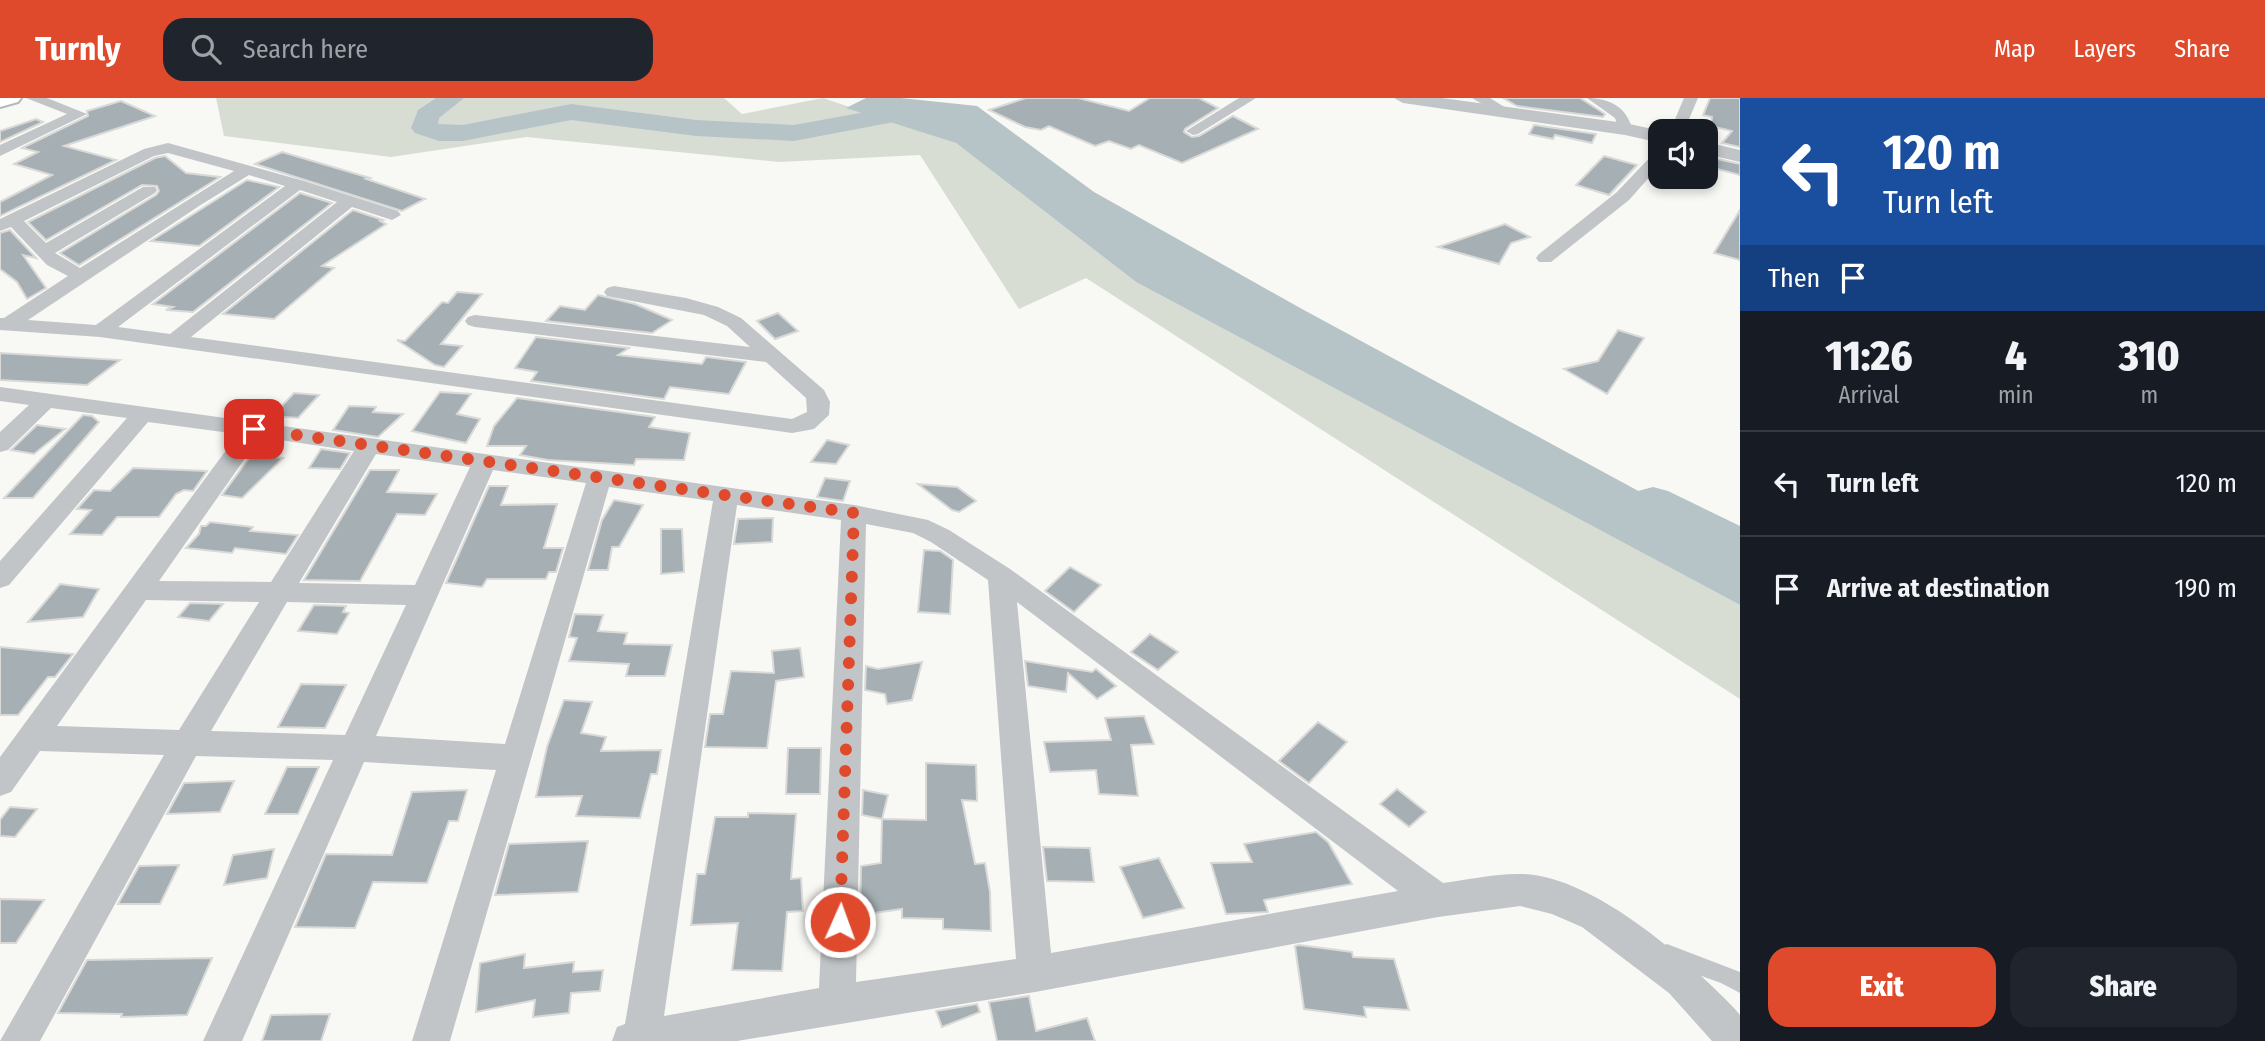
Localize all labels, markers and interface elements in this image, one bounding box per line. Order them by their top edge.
search box [163,18,653,81]
text: Turnly [35,29,121,69]
icon: search [187,30,225,68]
text: Search here [243,34,368,65]
text: Map [1994,35,2036,63]
text: Layers [2074,35,2136,63]
text: Share [2174,35,2230,63]
map controls [1648,119,1718,189]
button: sound [1648,119,1718,189]
text: 120 m [1883,123,2001,182]
icon: left [1768,126,1859,217]
text: Turn left [1883,183,1993,221]
icon: arrive [1834,259,1872,297]
text: Then [1768,263,1820,294]
text: 11:26 [1825,331,1913,381]
text: 4 [2005,331,2027,381]
text: 310 [2119,331,2180,381]
text: Arrival [1838,381,1899,409]
text: min [1998,381,2034,409]
text: m [2140,381,2158,409]
pin [224,399,284,459]
icon: arrive [235,410,273,448]
icon: left [1768,465,1806,503]
text: Turn left [1827,468,1919,499]
text: 120 m [2176,468,2237,499]
icon: arrive [1768,570,1806,608]
text: Arrive at destination [1827,573,2050,604]
text: 190 m [2175,573,2237,604]
position arrow [803,885,877,959]
button: Exit [1768,947,1996,1027]
button: Share [2010,947,2237,1027]

